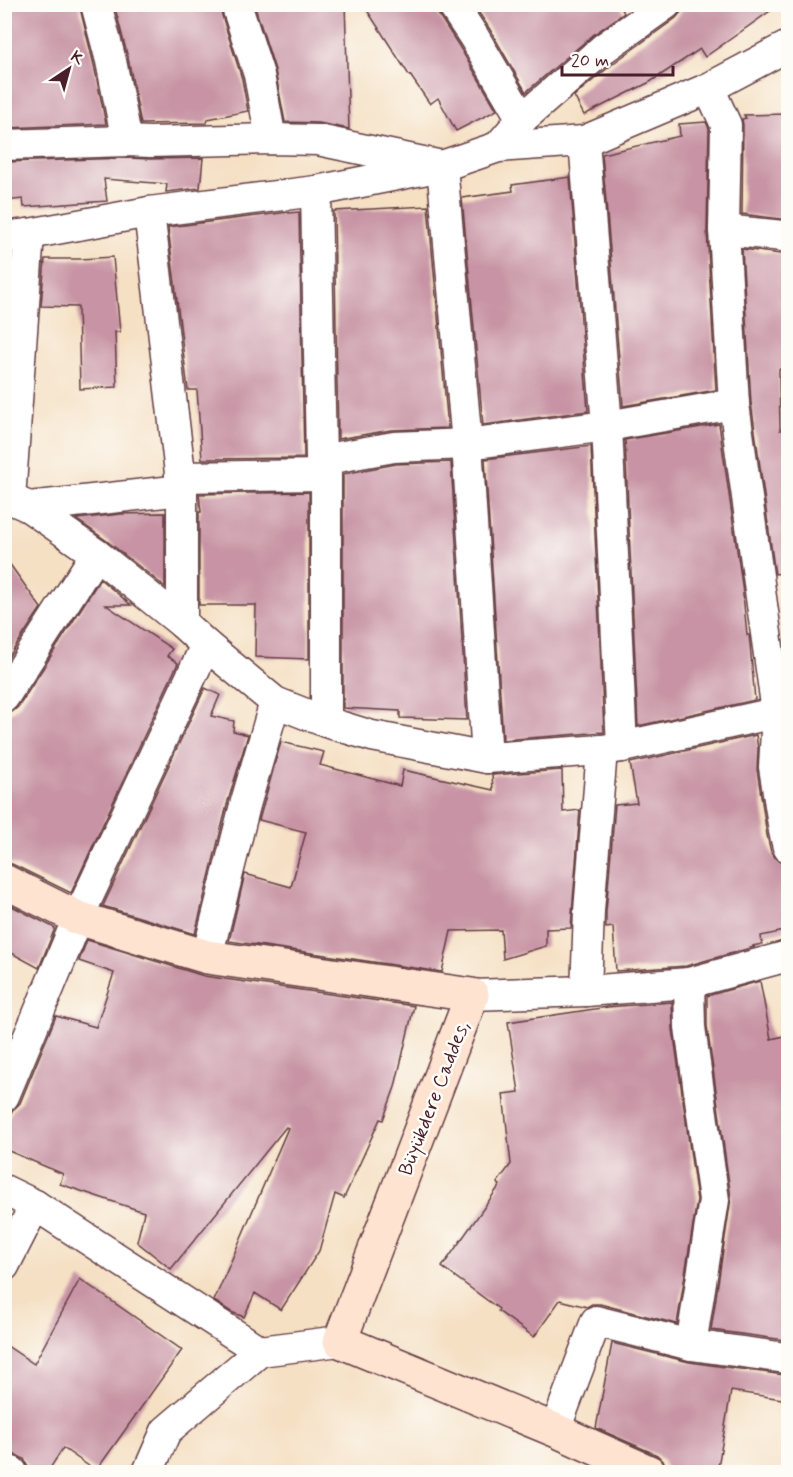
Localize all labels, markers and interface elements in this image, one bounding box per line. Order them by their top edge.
north arrow [39,39,99,99]
scale bar [562,39,673,77]
text: K [66,46,88,70]
text: 20 m [571,49,609,73]
street label: Büyükdere Caddes, [392,1017,476,1180]

